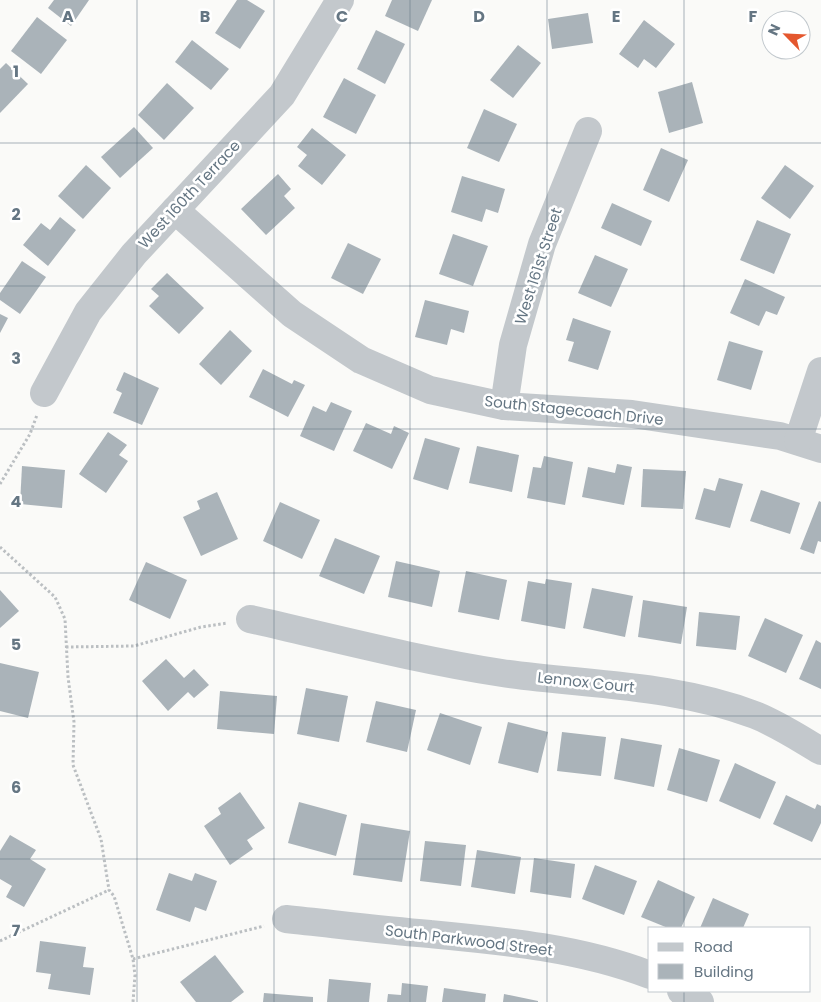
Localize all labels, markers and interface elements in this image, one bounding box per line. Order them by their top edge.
text: A [62,5,74,28]
text: B [200,5,210,28]
text: C [336,5,348,28]
text: D [473,5,485,28]
text: E [612,5,620,28]
text: F [749,5,758,28]
north arrow [761,10,811,60]
text: N [763,21,785,39]
text: 1 [13,60,19,83]
street label: West 160th Terrace [133,135,245,253]
text: 2 [11,203,21,226]
street label: West 161st Street [509,205,567,327]
text: 3 [11,347,21,370]
street label: South Stagecoach Drive [483,390,665,430]
text: 4 [11,490,22,513]
text: 5 [11,633,21,656]
street label: Lennox Court [536,666,636,698]
text: 6 [11,776,21,799]
text: 7 [12,919,21,942]
street label: South Parkwood Street [384,919,554,961]
legend [648,927,811,992]
text: Road [694,936,733,957]
text: Building [694,961,754,982]

